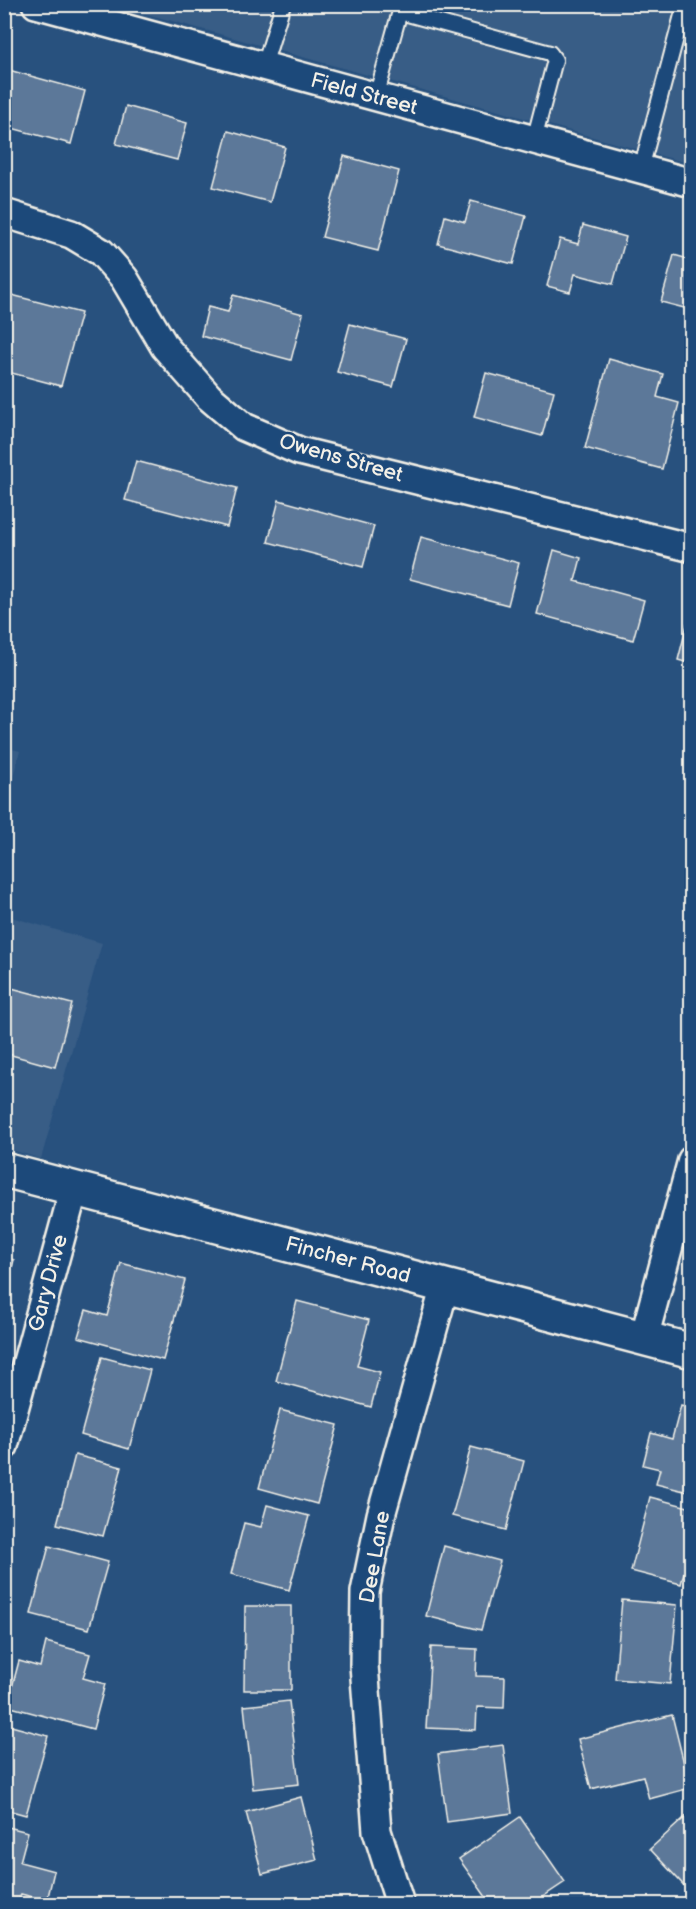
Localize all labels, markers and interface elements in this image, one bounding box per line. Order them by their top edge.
street label: Field Street [308,68,421,120]
street label: Owens Street [276,428,406,488]
street label: Fincher Road [283,1231,413,1289]
street label: Gary Drive [23,1232,73,1334]
street label: Dee Lane [355,1509,395,1605]

